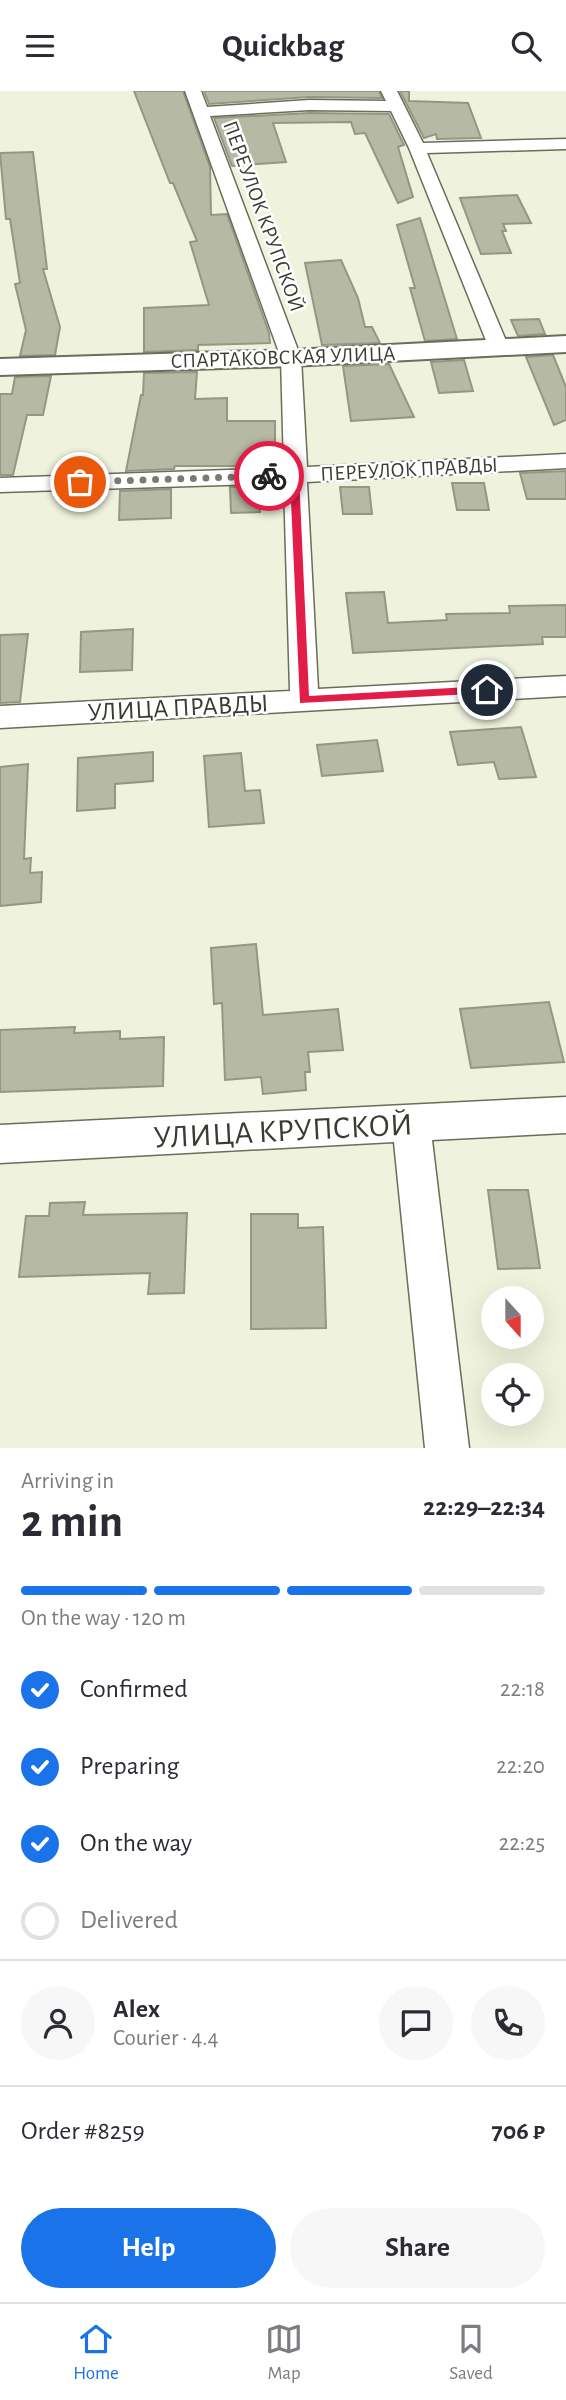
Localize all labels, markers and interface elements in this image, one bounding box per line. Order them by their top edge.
icon: menu [21,27,59,65]
icon: search [507,27,545,65]
text: Quickbag [222,30,344,62]
street label: ПЕРЕУЛОК КРУПСКОЙ [219,117,309,315]
street label: СПАРТАКОВСКАЯ УЛИЦА [170,343,396,372]
courier [234,441,304,511]
pin [50,452,110,512]
street label: ПЕРЕУЛОК ПРАВДЫ [320,454,498,485]
icon: bike [250,457,288,495]
icon: bag [61,463,99,501]
pin [457,660,517,720]
icon: home [468,671,506,709]
street label: УЛИЦА ПРАВДЫ [87,690,269,726]
street label: УЛИЦА КРУПСКОЙ [153,1108,413,1154]
north arrow [481,1286,544,1349]
map controls [481,1286,544,1426]
button: locate [481,1363,544,1426]
text: Arriving in [21,1470,114,1493]
text: 22:29–22:34 [423,1494,545,1520]
text: 2 min [21,1499,123,1545]
text: On the way · 120 m [21,1607,186,1630]
icon: check [21,1671,59,1709]
text: Confirmed [80,1676,188,1702]
text: 22:18 [500,1678,545,1701]
icon: check [21,1748,59,1786]
text: Preparing [80,1753,179,1779]
text: 22:20 [496,1755,545,1778]
icon: check [21,1825,59,1863]
text: On the way [80,1830,192,1856]
text: 22:25 [499,1832,545,1855]
text: Delivered [80,1907,178,1933]
button: person [21,1986,95,2060]
button: chat [379,1986,453,2060]
button: phone [471,1986,545,2060]
text: Alex [113,1996,160,2022]
text: Courier · 4.4 [113,2027,219,2050]
text: Order #8259 [21,2118,145,2144]
text: 706 ₽ [492,2118,545,2144]
button: Help [21,2208,276,2288]
button: Share [290,2208,545,2288]
tab: Home [73,2320,119,2385]
tab: Map [265,2320,303,2385]
tab: Saved [449,2320,493,2385]

